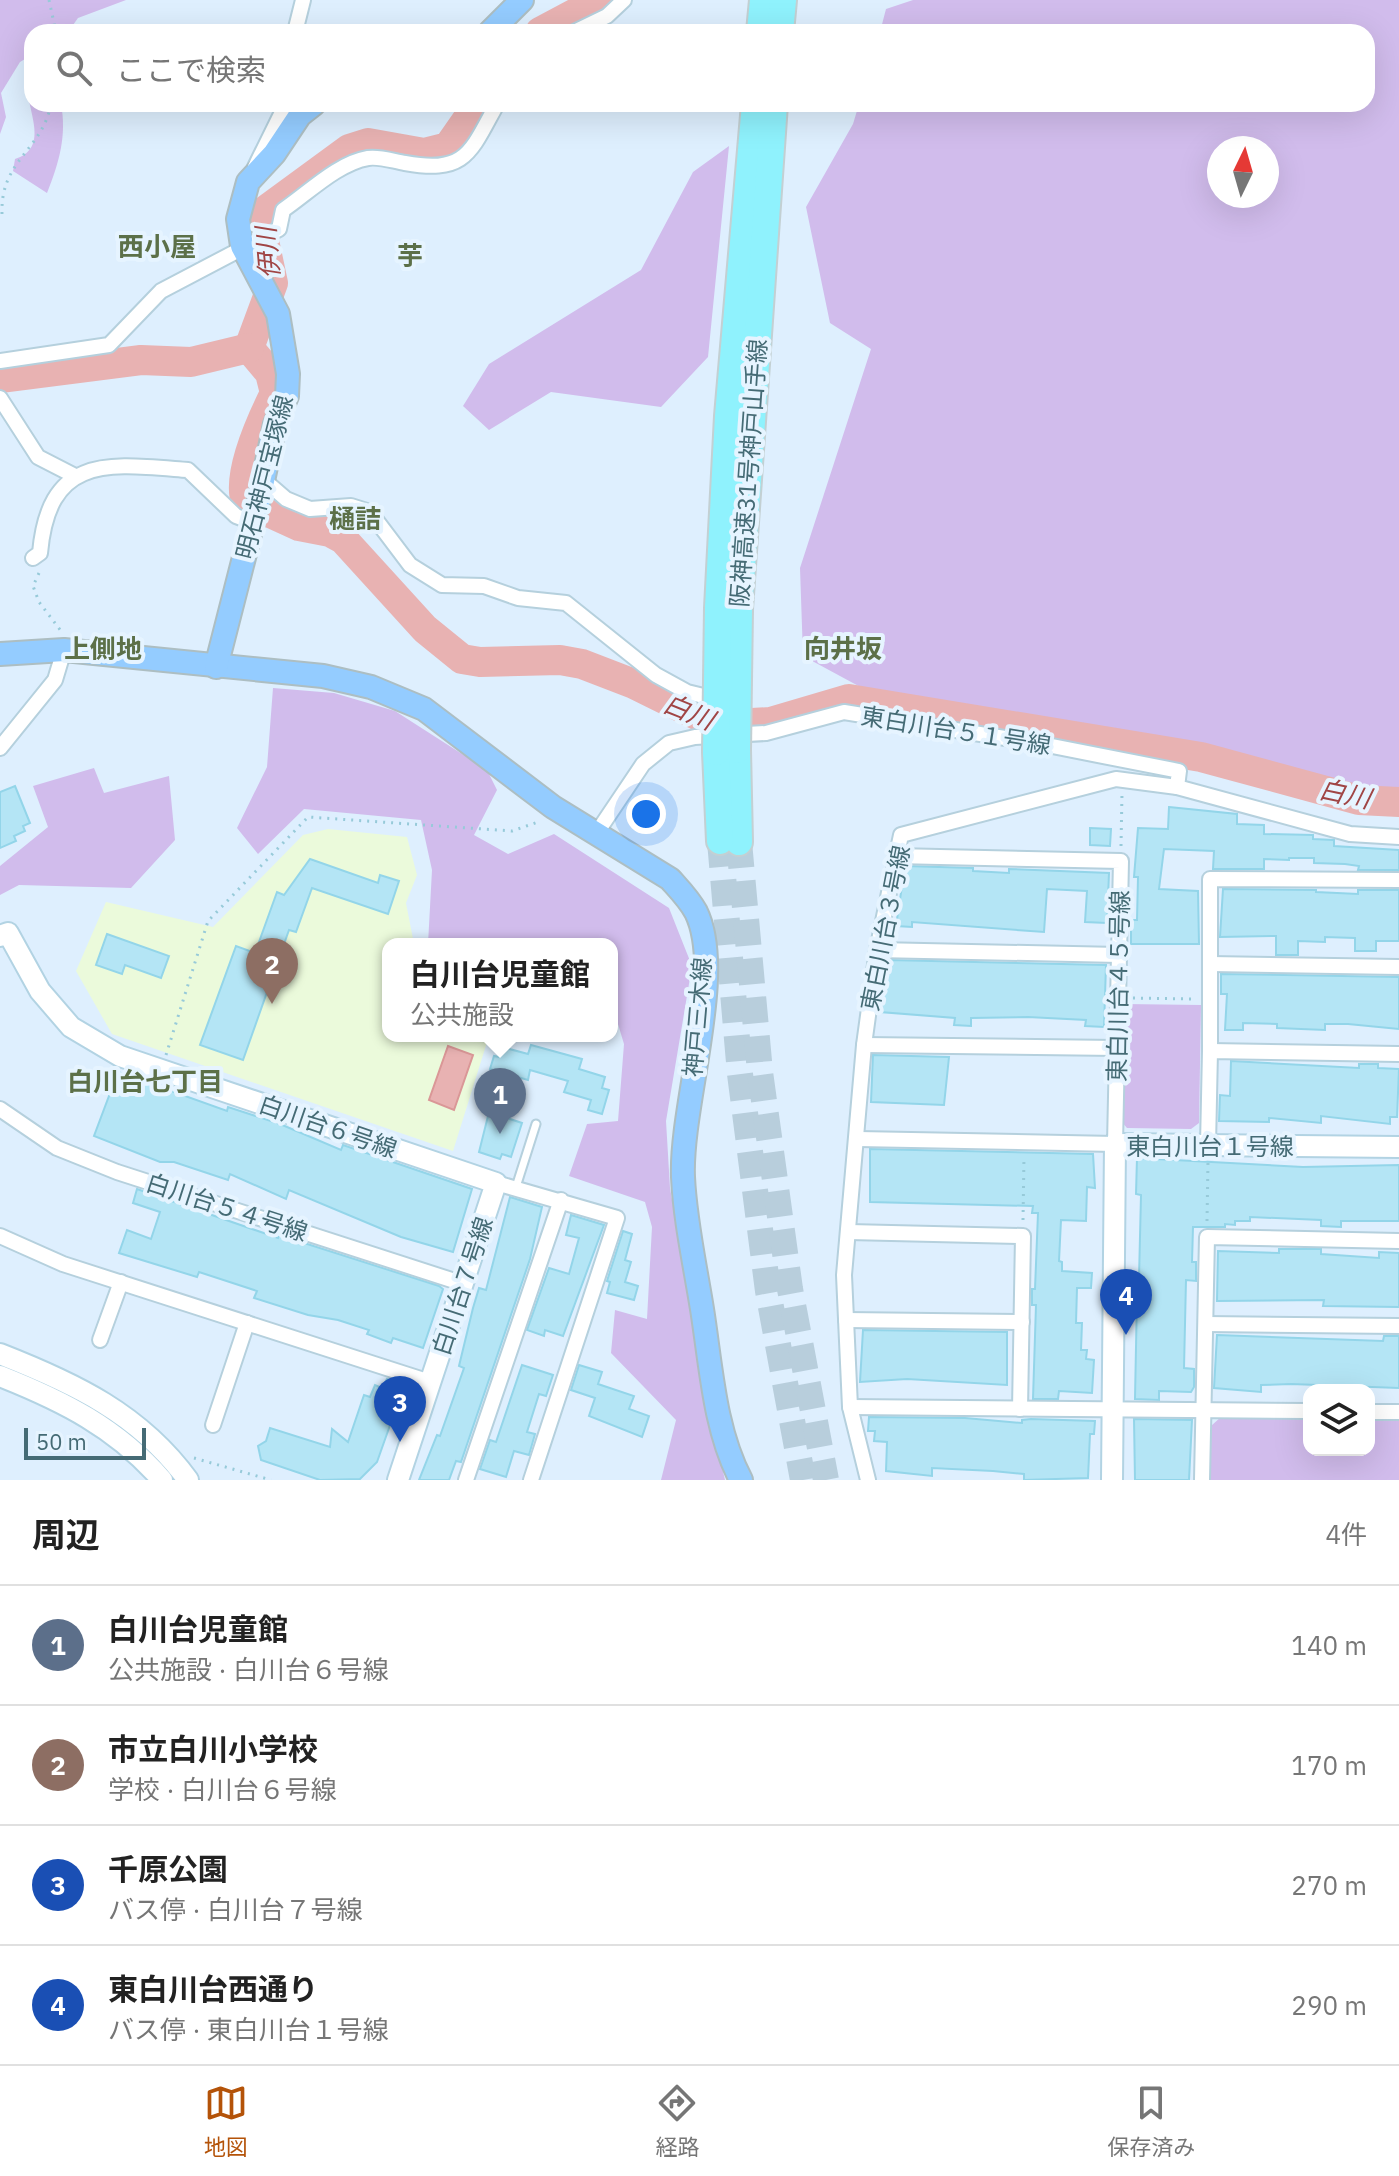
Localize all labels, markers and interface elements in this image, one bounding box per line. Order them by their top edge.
search box [24,24,1375,112]
icon: search [52,46,96,90]
text: ここで検索 [116,50,266,89]
north arrow [1207,136,1279,208]
water label: 伊川 [248,223,286,280]
district label: 西小屋 [118,229,196,263]
district label: 芋 [397,238,423,272]
street label: 阪神高速31号神戸山手線 [723,338,773,608]
street label: 明石神戸宝塚線 [228,392,300,562]
district label: 樋詰 [329,501,381,535]
district label: 上側地 [64,631,142,665]
district label: 向井坂 [804,631,882,665]
water label: 白川 [659,685,722,738]
street label: 東白川台５１号線 [859,699,1053,761]
water label: 白川 [1316,771,1377,816]
your location [626,794,666,834]
street label: 東白川台３号線 [853,842,917,1014]
street label: 東白川台４５号線 [1100,890,1136,1082]
pin: 2 [246,938,298,1004]
popup [382,938,618,1042]
text: 白川台児童館 [410,954,590,993]
street label: 神戸三木線 [676,956,718,1078]
text: 公共施設 [410,997,514,1031]
district label: 白川台七丁目 [67,1064,223,1098]
pin: 1 [474,1068,526,1134]
street label: 白川台６号線 [255,1087,401,1165]
street label: 東白川台１号線 [1126,1130,1294,1162]
street label: 白川台５４号線 [142,1166,312,1248]
street label: 白川台７号線 [425,1213,499,1359]
pin: 4 [1100,1269,1152,1335]
pin: 3 [374,1376,426,1442]
map controls [1303,1384,1375,1456]
button: layers [1303,1384,1375,1456]
scale bar [24,1424,146,1460]
text: 50 m [36,1427,87,1456]
text: 周辺 [32,1512,100,1556]
text: 4件 [1325,1517,1367,1551]
text: 白川台児童館 [108,1609,288,1648]
text: 1 [50,1628,66,1662]
text: 140 m [1291,1628,1367,1662]
text: 公共施設 · 白川台６号線 [108,1652,389,1686]
text: 市立白川小学校 [108,1729,318,1768]
text: 2 [50,1748,66,1782]
text: 170 m [1291,1748,1367,1782]
text: 学校 · 白川台６号線 [108,1772,337,1806]
text: 千原公園 [108,1849,228,1888]
text: 3 [50,1868,66,1902]
text: 270 m [1291,1868,1367,1902]
text: バス停 · 白川台７号線 [108,1892,363,1926]
text: 東白川台西通り [108,1969,318,2008]
text: 4 [50,1988,66,2022]
text: 290 m [1291,1988,1367,2022]
text: バス停 · 東白川台１号線 [108,2012,389,2046]
tab: 地図 [204,2081,248,2161]
tab: 経路 [655,2081,699,2161]
tab: 保存済み [1107,2081,1195,2161]

